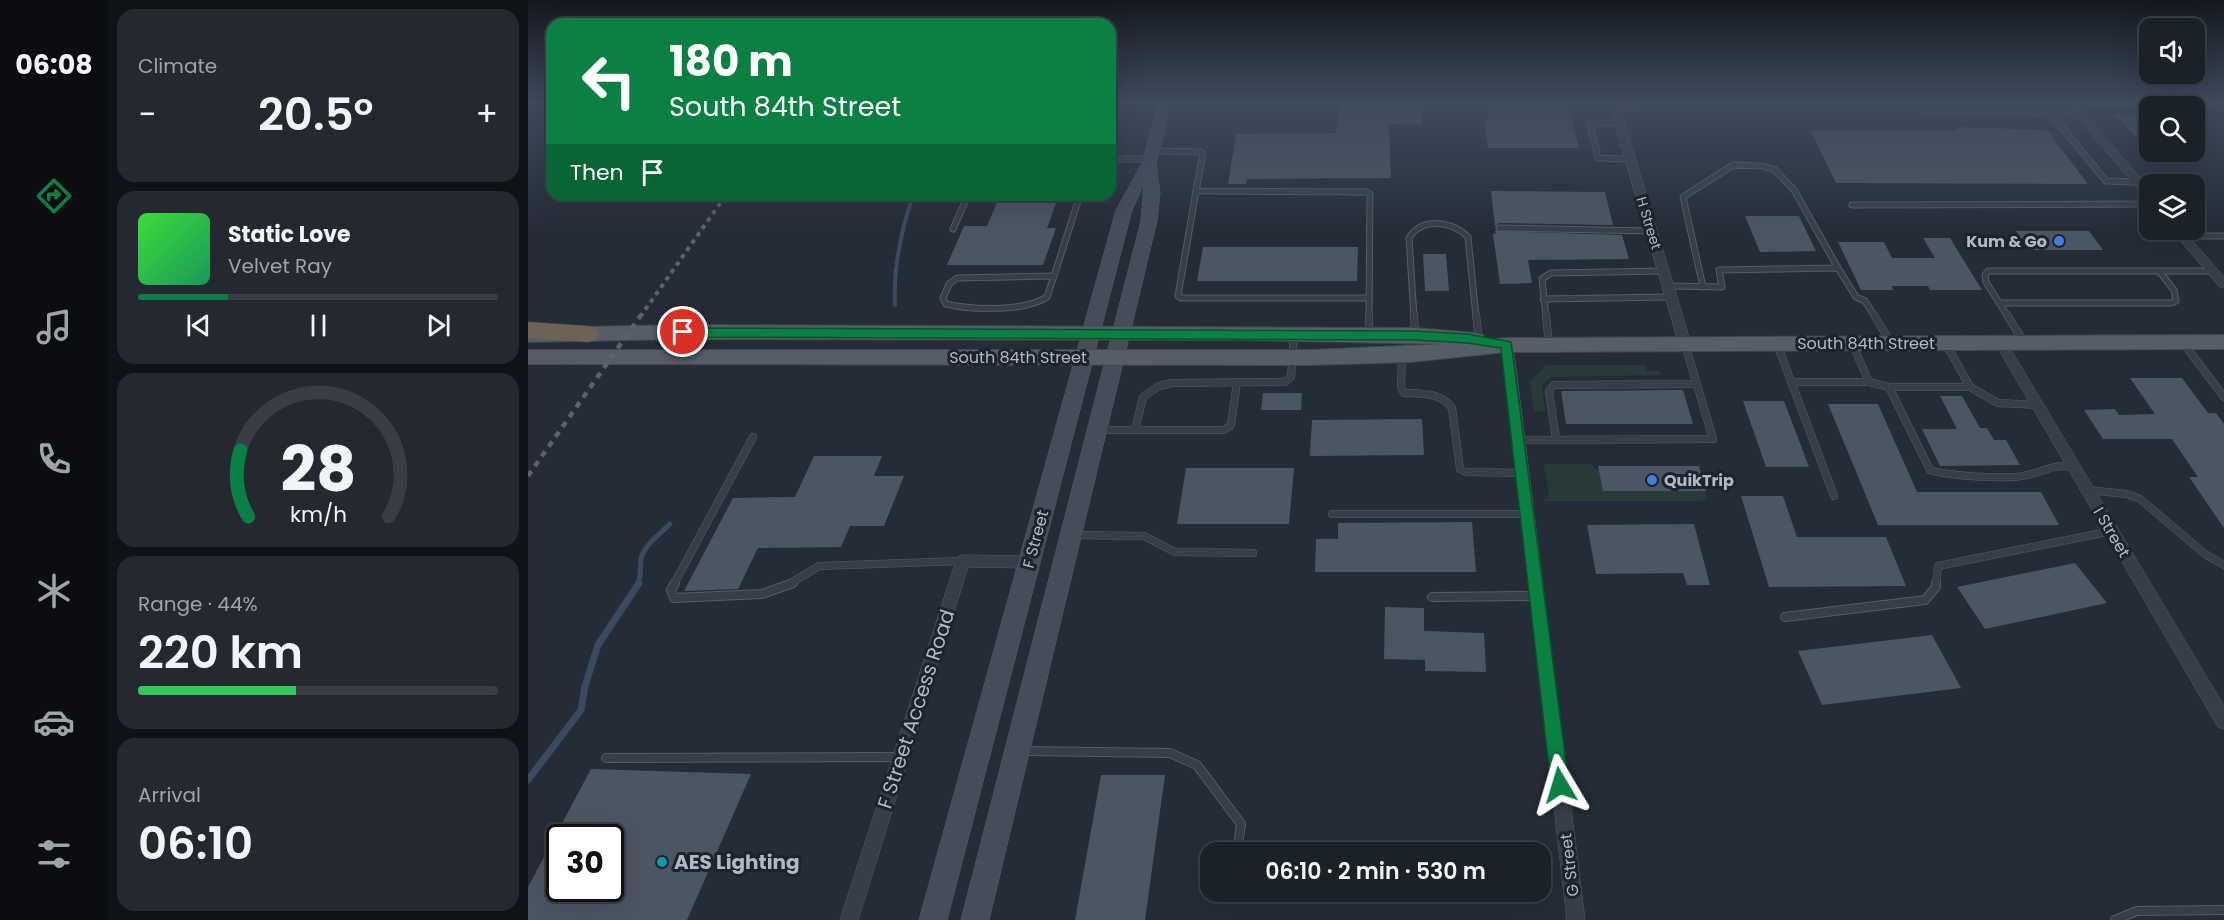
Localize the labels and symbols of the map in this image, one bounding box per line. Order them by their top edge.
street label: H Street [1631,194,1667,252]
place label: Kum & Go [1966,230,2047,253]
marker: Kum & Go [2052,234,2066,248]
pin [657,306,708,357]
street label: South 84th Street [1797,332,1935,355]
street label: South 84th Street [949,346,1087,369]
place label: QuikTrip [1664,469,1734,492]
marker: QuikTrip [1645,473,1659,487]
street label: I Street [2088,503,2136,562]
street label: F Street [1017,507,1054,571]
street label: F Street Access Road [871,606,961,812]
position arrow [1528,753,1592,817]
speed limit sign: 30 [546,824,624,902]
street label: G Street [1554,832,1585,898]
place label: AES Lighting [674,848,800,876]
marker: AES Lighting [655,855,669,869]

